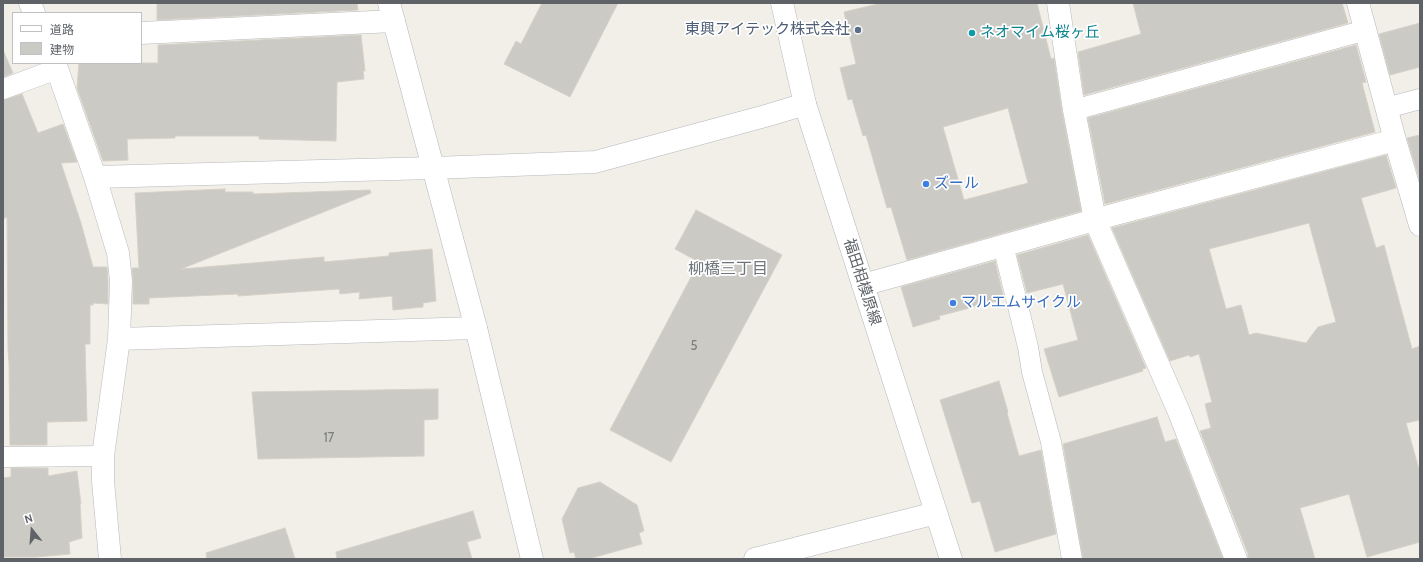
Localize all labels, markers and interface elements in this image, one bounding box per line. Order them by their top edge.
legend [12,12,142,64]
place label: 東興アイテック株式会社 [685,21,850,39]
text: 道路 [50,22,74,37]
place label: ネオマイム桜ヶ丘 [980,24,1100,42]
marker: 東興アイテック株式会社 [853,25,863,35]
marker: ネオマイム桜ヶ丘 [967,28,977,38]
text: 建物 [50,42,74,57]
place label: ズール [934,175,979,193]
marker: ズール [921,179,931,189]
street label: 福田相模原線 [840,236,884,328]
district label: 柳橋三丁目 [688,259,768,279]
place label: マルエムサイクル [961,294,1081,312]
marker: マルエムサイクル [948,298,958,308]
house number: 5 [690,338,698,354]
house number: 17 [324,430,334,446]
north arrow [12,510,52,550]
text: N [23,511,34,526]

